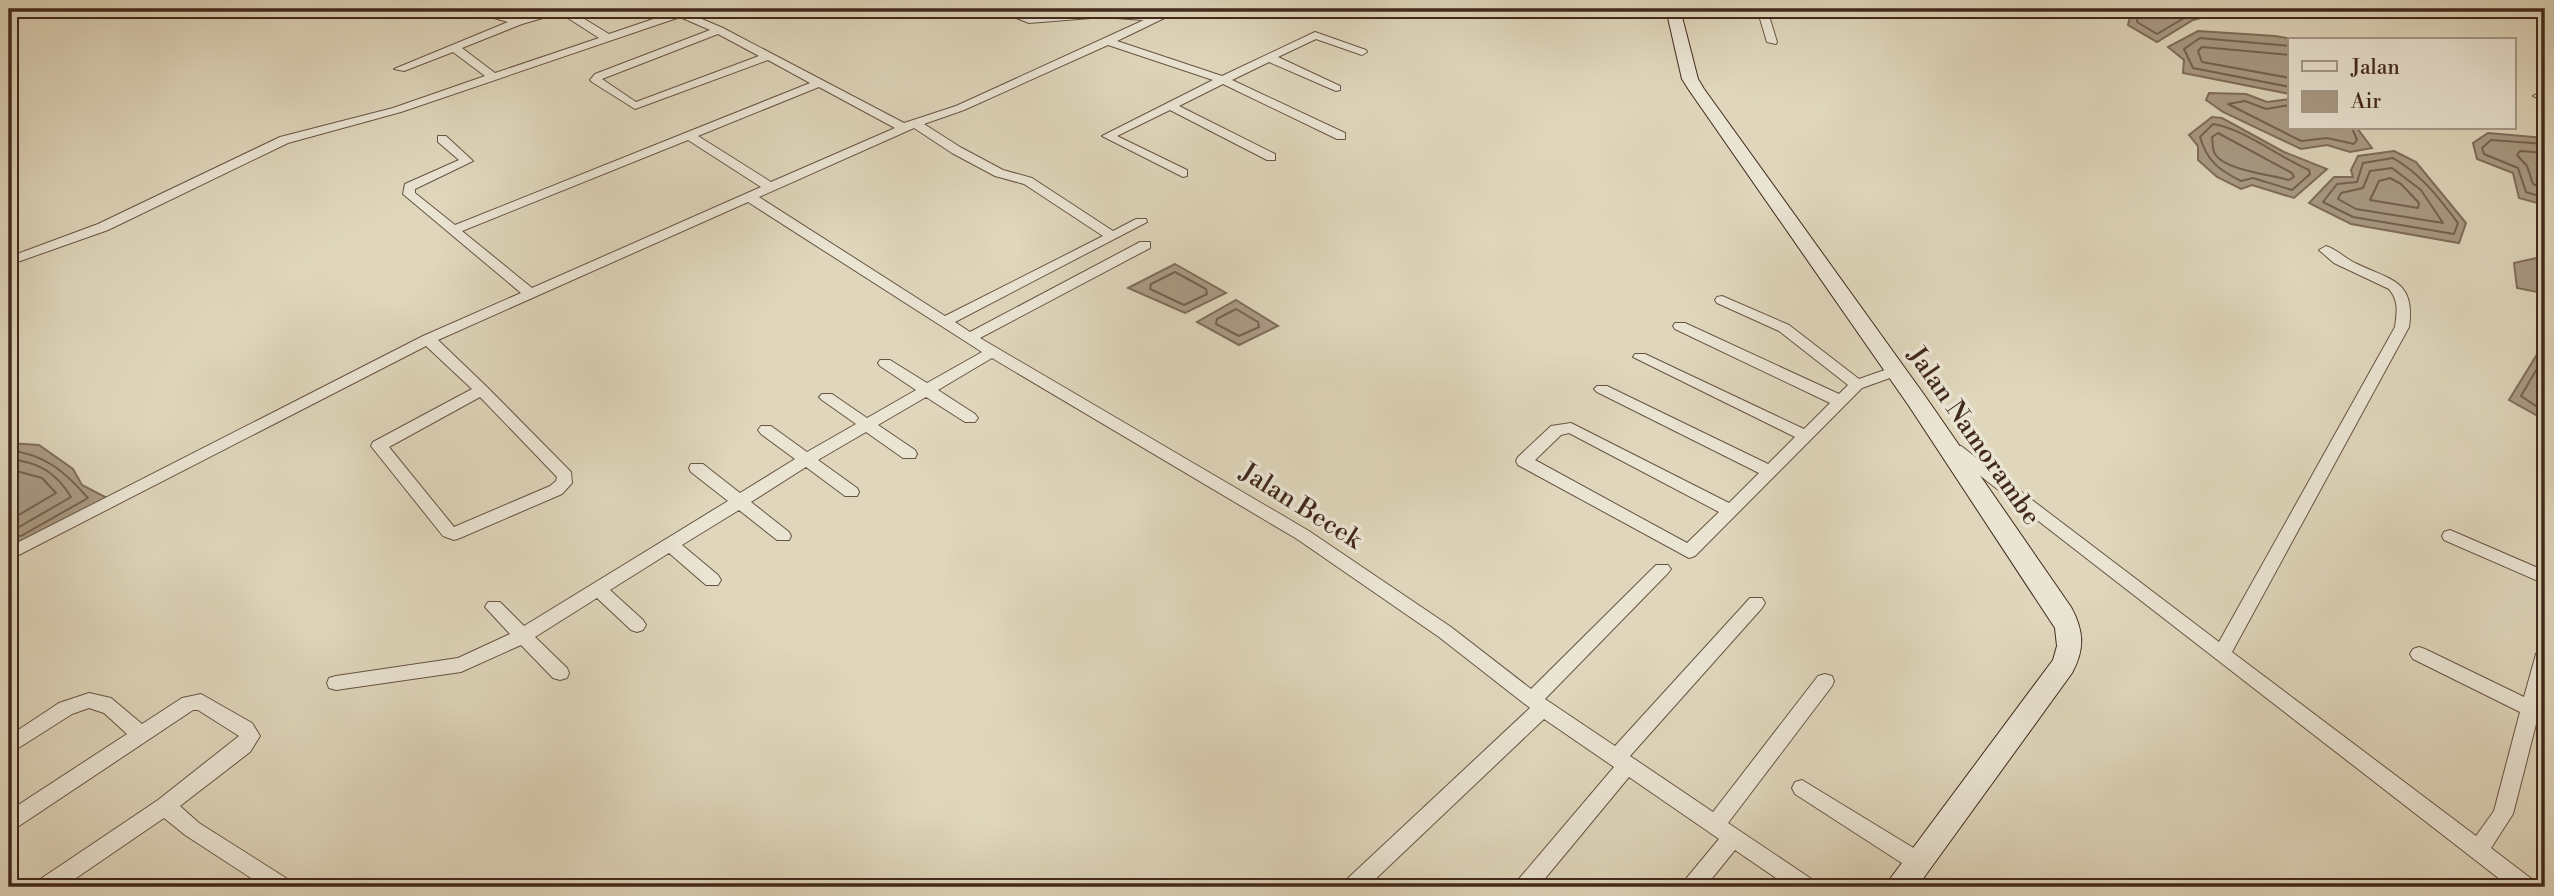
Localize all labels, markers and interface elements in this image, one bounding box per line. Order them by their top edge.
legend [2288,38,2516,130]
text: Jalan [2350,55,2400,81]
text: Air [2350,89,2381,115]
street label: Jalan Namorambe [1900,340,2047,531]
street label: Jalan Becek [1234,456,1369,557]

